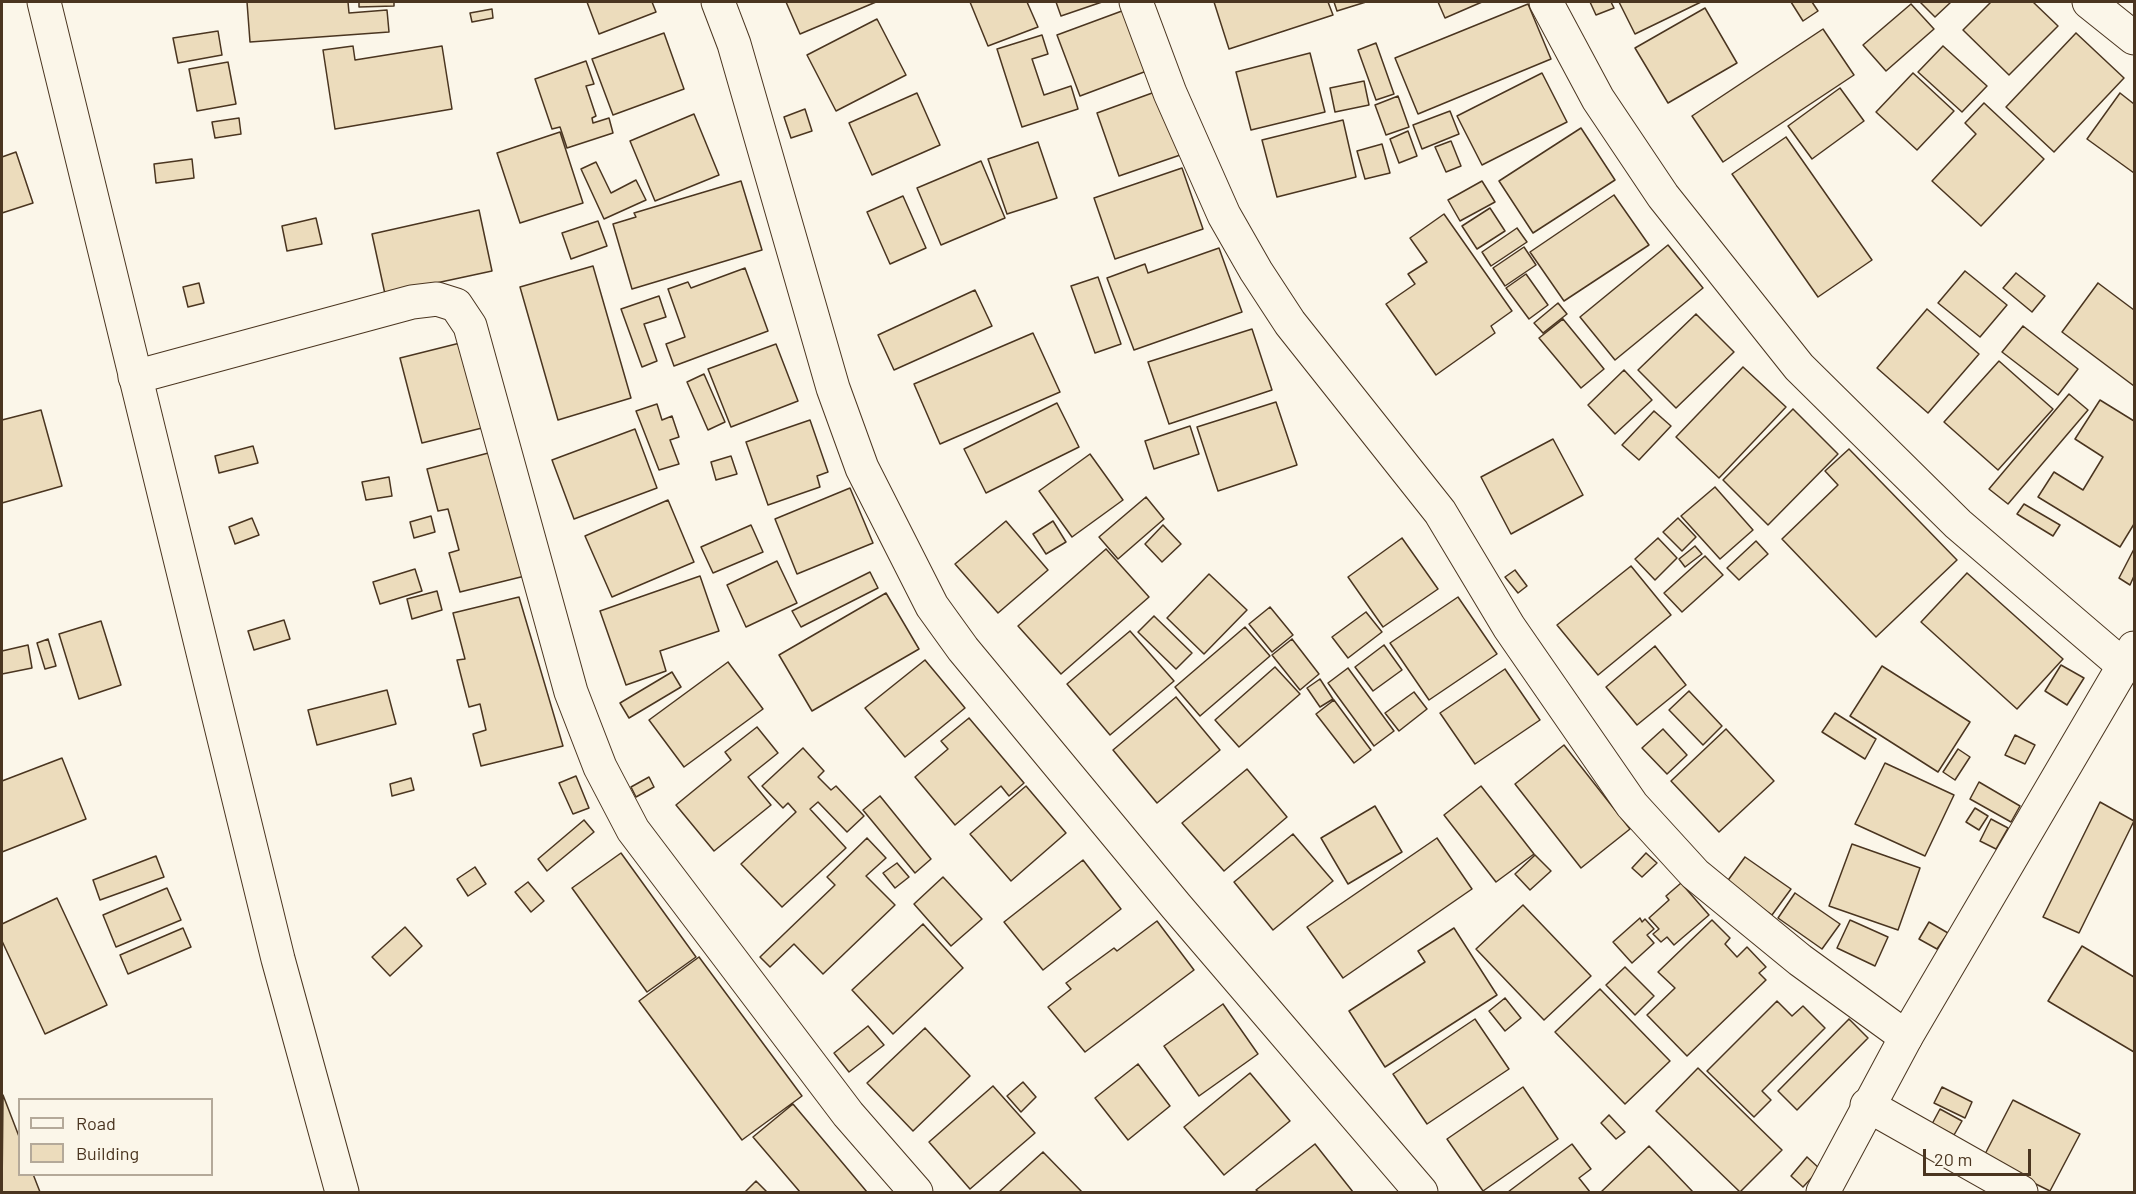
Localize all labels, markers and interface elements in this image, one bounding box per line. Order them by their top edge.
legend [18,1098,213,1176]
text: Road [76,1112,116,1134]
scale bar [1926,1137,2034,1175]
text: Building [76,1142,139,1164]
text: 20 m [1934,1148,1972,1170]

